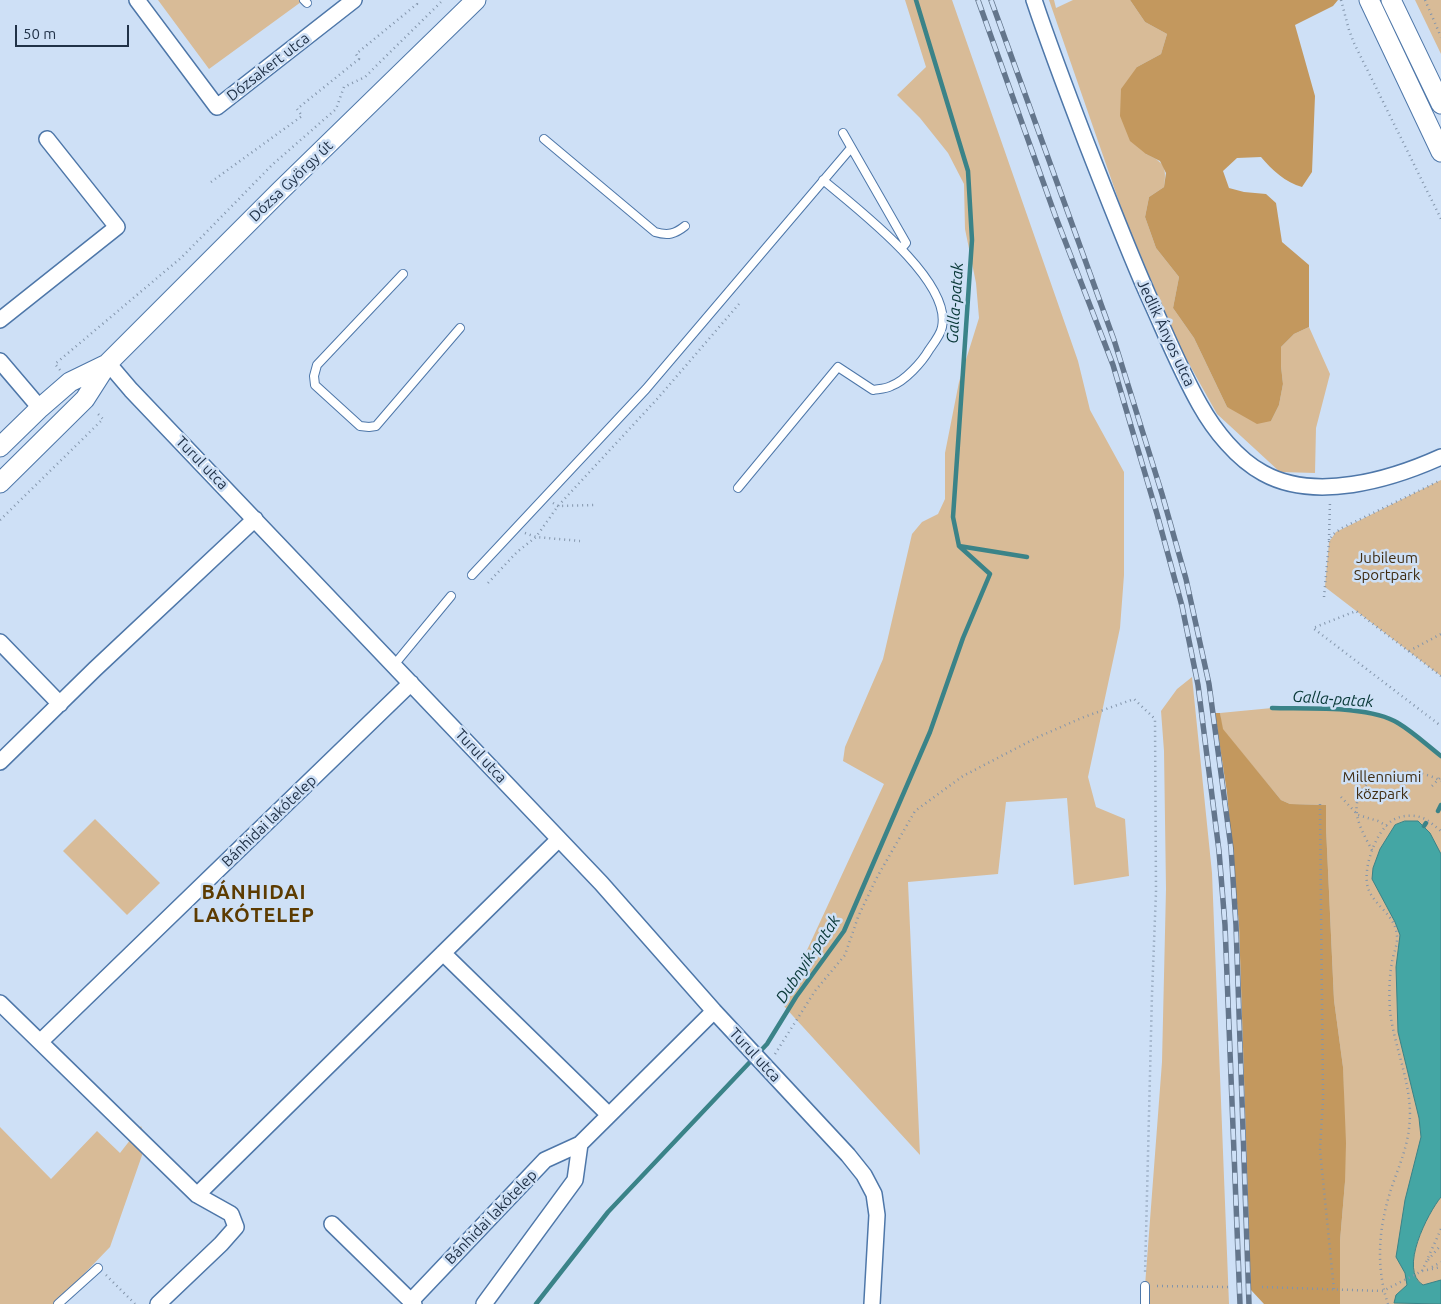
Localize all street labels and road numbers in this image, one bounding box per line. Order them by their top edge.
street label: Dózsakert utca [223,29,313,105]
street label: Dózsa György út [246,137,336,225]
street label: Jedlik Ányos utca [1133,277,1199,389]
street label: Turul utca [172,433,232,493]
street label: Turul utca [452,725,510,787]
street label: Bánhidai lakótelep [218,771,320,871]
street label: Turul utca [726,1024,784,1086]
street label: Bánhidai lakótelep [441,1166,541,1268]

